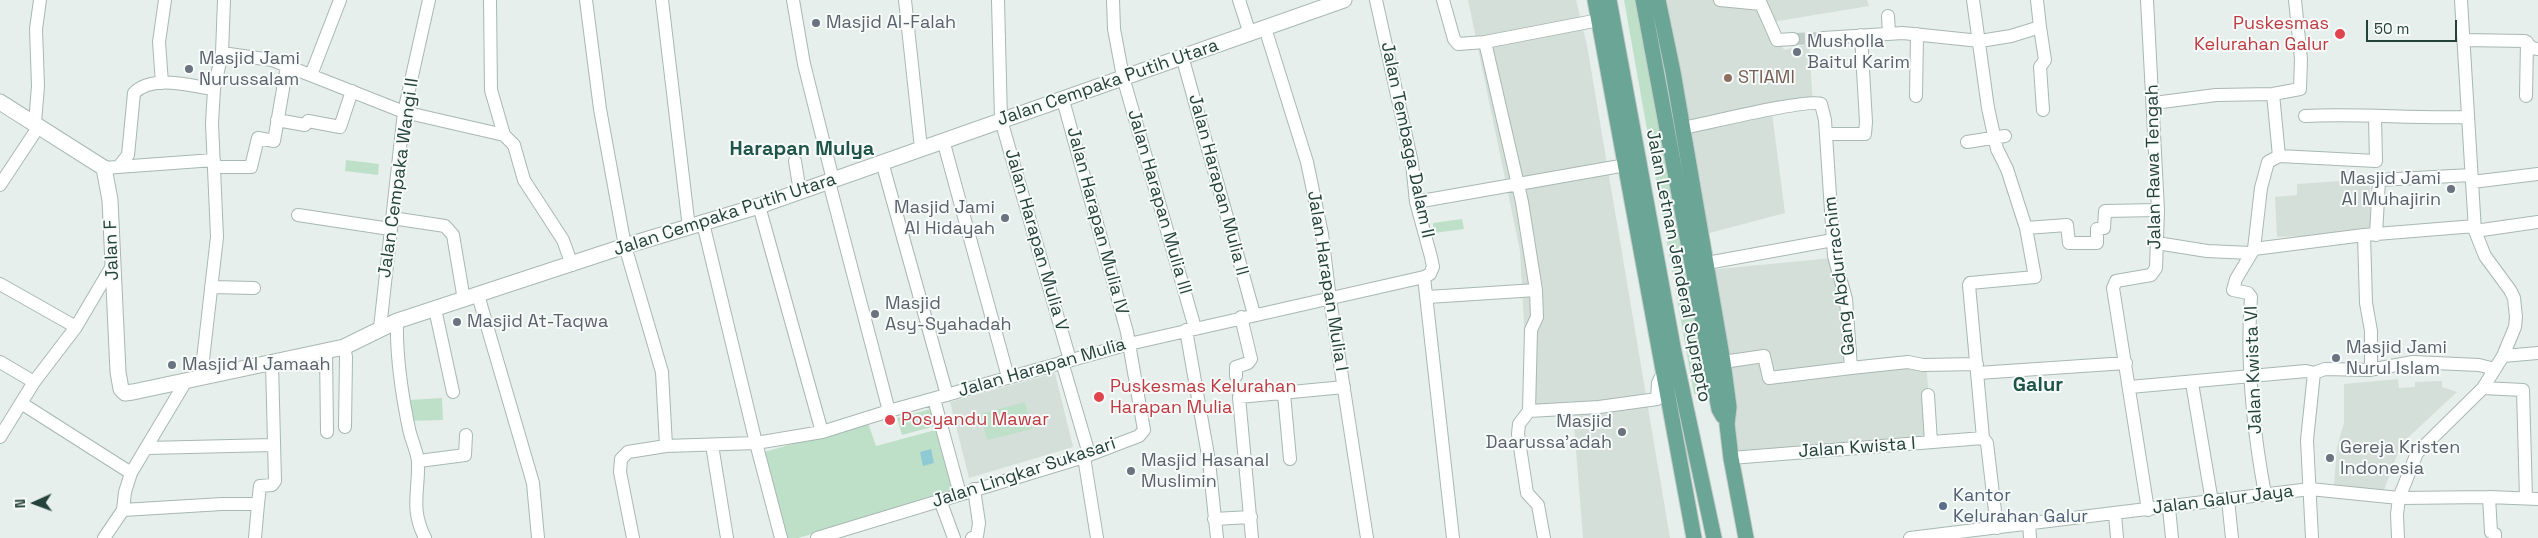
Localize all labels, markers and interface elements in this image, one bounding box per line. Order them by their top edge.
scale bar [2368,10,2459,42]
place label: Masjid Al-Falah [826,12,956,34]
place label: Puskesmas Kelurahan Galur [2194,13,2329,56]
marker: Masjid Al-Falah [810,17,822,29]
text: 50 m [2374,19,2409,38]
marker: Puskesmas Kelurahan Galur [2333,27,2347,41]
place label: Musholla Baitul Karim [1807,31,1910,74]
street label: Jalan Cempaka Putih Utara [994,35,1222,131]
street label: Jalan Tembaga Dalam II [1376,40,1438,240]
marker: Musholla Baitul Karim [1791,46,1803,58]
place label: Masjid Jami Nurussalam [199,48,300,90]
marker: Masjid Jami Nurussalam [183,63,195,75]
place label: STIAMI [1738,67,1795,89]
marker: STIAMI [1722,72,1734,84]
street label: Jalan Cempaka Wangi II [374,77,424,279]
street label: Jalan Rawa Tengah [2142,84,2166,250]
street label: Jalan Harapan Mulia II [1183,92,1253,278]
street label: Jalan Harapan Mulia III [1122,107,1196,297]
street label: Jalan Harapan Mulia IV [1062,125,1132,317]
street label: Jalan Letnan Jenderal Suprapto [1641,128,1715,404]
district label: Harapan Mulya [730,138,874,162]
street label: Jalan Harapan Mulia V [1000,146,1072,334]
place label: Masjid Jami Al Muhajirin [2340,168,2441,210]
street label: Jalan Cempaka Putih Utara [611,169,839,261]
marker: Masjid Jami Al Muhajirin [2445,183,2457,195]
street label: Jalan Harapan Mulia I [1302,189,1352,373]
street label: Gang Abdurrachim [1820,195,1860,357]
place label: Masjid Jami Al Hidayah [894,197,995,240]
marker: Masjid Jami Al Hidayah [999,212,1011,224]
street label: Jalan F [100,219,124,281]
place label: Masjid Asy-Syahadah [885,293,1012,336]
street label: Jalan Kwista VI [2241,305,2267,435]
marker: Masjid Asy-Syahadah [869,308,881,320]
place label: Masjid At-Taqwa [467,311,608,333]
marker: Masjid At-Taqwa [451,316,463,328]
street label: Jalan Harapan Mulia [956,334,1128,402]
place label: Masjid Jami Nurul Islam [2346,337,2447,379]
marker: Masjid Jami Nurul Islam [2330,352,2342,364]
place label: Masjid Al Jamaah [182,354,331,376]
marker: Masjid Al Jamaah [166,359,178,371]
district label: Galur [2013,374,2063,398]
place label: Puskesmas Kelurahan Harapan Mulia [1110,376,1296,418]
marker: Puskesmas Kelurahan Harapan Mulia [1092,390,1106,404]
place label: Posyandu Mawar [901,409,1049,431]
place label: Masjid Daarussa'adah [1486,411,1612,454]
marker: Posyandu Mawar [883,413,897,427]
marker: Masjid Daarussa'adah [1616,426,1628,438]
street label: Jalan Lingkar Sukasari [929,433,1119,513]
street label: Jalan Kwista I [1798,433,1916,463]
place label: Gereja Kristen Indonesia [2340,437,2460,479]
place label: Masjid Hasanal Muslimin [1141,450,1269,492]
marker: Gereja Kristen Indonesia [2324,452,2336,464]
marker: Masjid Hasanal Muslimin [1125,465,1137,477]
north arrow [10,478,60,528]
street label: Jalan Galur Jaya [2151,481,2295,519]
place label: Kantor Kelurahan Galur [1953,485,2088,528]
text: N [11,499,29,509]
marker: Kantor Kelurahan Galur [1937,500,1949,512]

